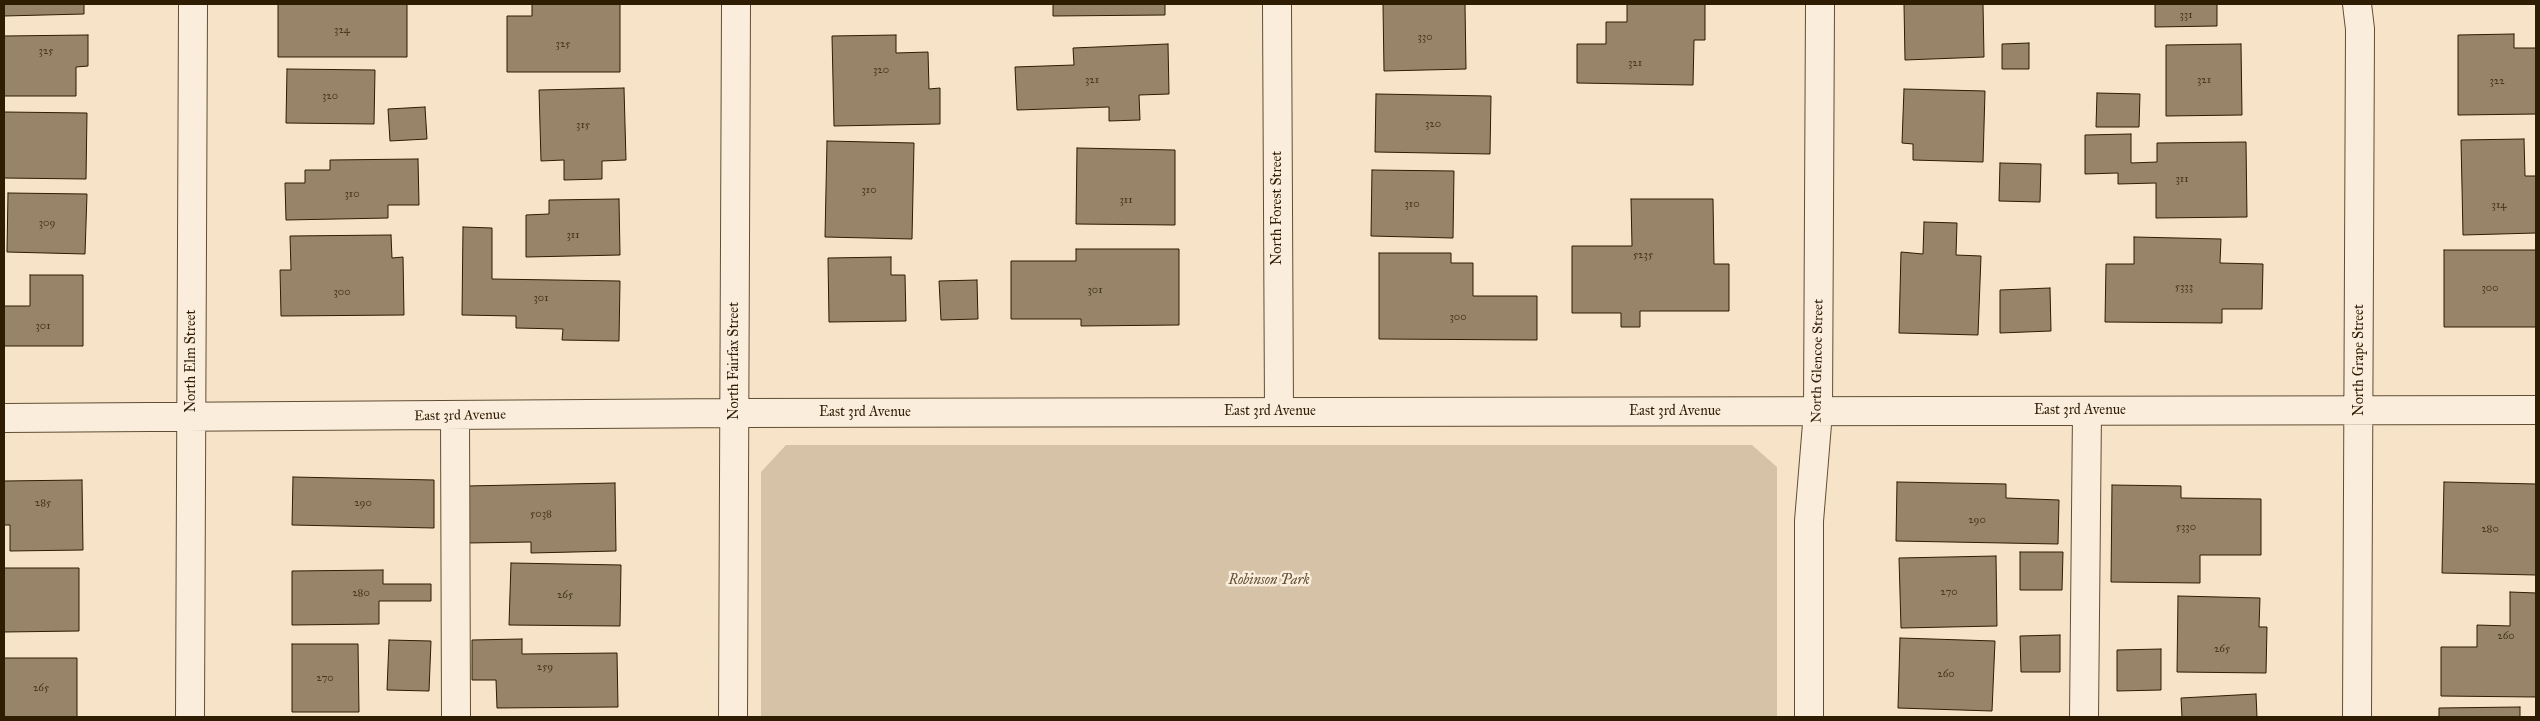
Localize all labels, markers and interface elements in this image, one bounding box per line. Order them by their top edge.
house number: 331 [2179,8,2193,22]
house number: 324 [334,23,350,37]
house number: 330 [1417,30,1433,44]
house number: 325 [556,37,570,51]
house number: 325 [39,44,53,58]
house number: 321 [1628,56,1642,70]
house number: 320 [873,63,889,77]
house number: 321 [1085,73,1099,87]
house number: 321 [2197,73,2211,87]
house number: 322 [2489,74,2505,88]
house number: 320 [322,89,338,103]
house number: 320 [1425,117,1441,131]
house number: 315 [576,118,590,132]
street label: North Forest Street [1270,151,1286,265]
house number: 311 [2175,172,2189,186]
house number: 310 [861,183,877,197]
house number: 310 [344,187,360,201]
house number: 311 [1119,193,1133,207]
house number: 310 [1404,197,1420,211]
house number: 314 [2492,198,2506,212]
house number: 309 [39,216,55,230]
house number: 311 [566,228,580,242]
house number: 5235 [1633,248,1653,262]
house number: 5333 [2175,280,2193,294]
house number: 300 [2481,281,2499,295]
house number: 301 [1087,283,1103,297]
house number: 300 [333,285,351,299]
house number: 301 [533,291,549,305]
street label: North Glencoe Street [1809,299,1827,423]
street label: North Fairfax Street [727,302,743,420]
street label: North Grape Street [2352,304,2368,416]
street label: North Elm Street [184,309,200,413]
house number: 300 [1449,310,1467,324]
house number: 301 [35,319,51,333]
street label: East 3rd Avenue [2034,403,2126,419]
street label: East 3rd Avenue [1224,404,1316,420]
street label: East 3rd Avenue [1629,404,1721,420]
street label: East 3rd Avenue [819,405,911,421]
street label: East 3rd Avenue [414,407,506,425]
house number: 285 [35,496,51,510]
house number: 290 [354,496,372,510]
house number: 5038 [530,507,552,521]
house number: 290 [1968,513,1986,527]
house number: 5330 [2176,520,2196,534]
house number: 280 [2481,522,2499,536]
park label: Robinson Park [1228,573,1310,589]
house number: 270 [1940,585,1958,599]
house number: 280 [352,586,370,600]
house number: 265 [557,588,573,602]
house number: 260 [2497,629,2515,643]
house number: 265 [2214,642,2230,656]
house number: 259 [537,660,553,674]
house number: 260 [1937,667,1955,681]
house number: 270 [316,671,334,685]
house number: 265 [33,681,49,695]

